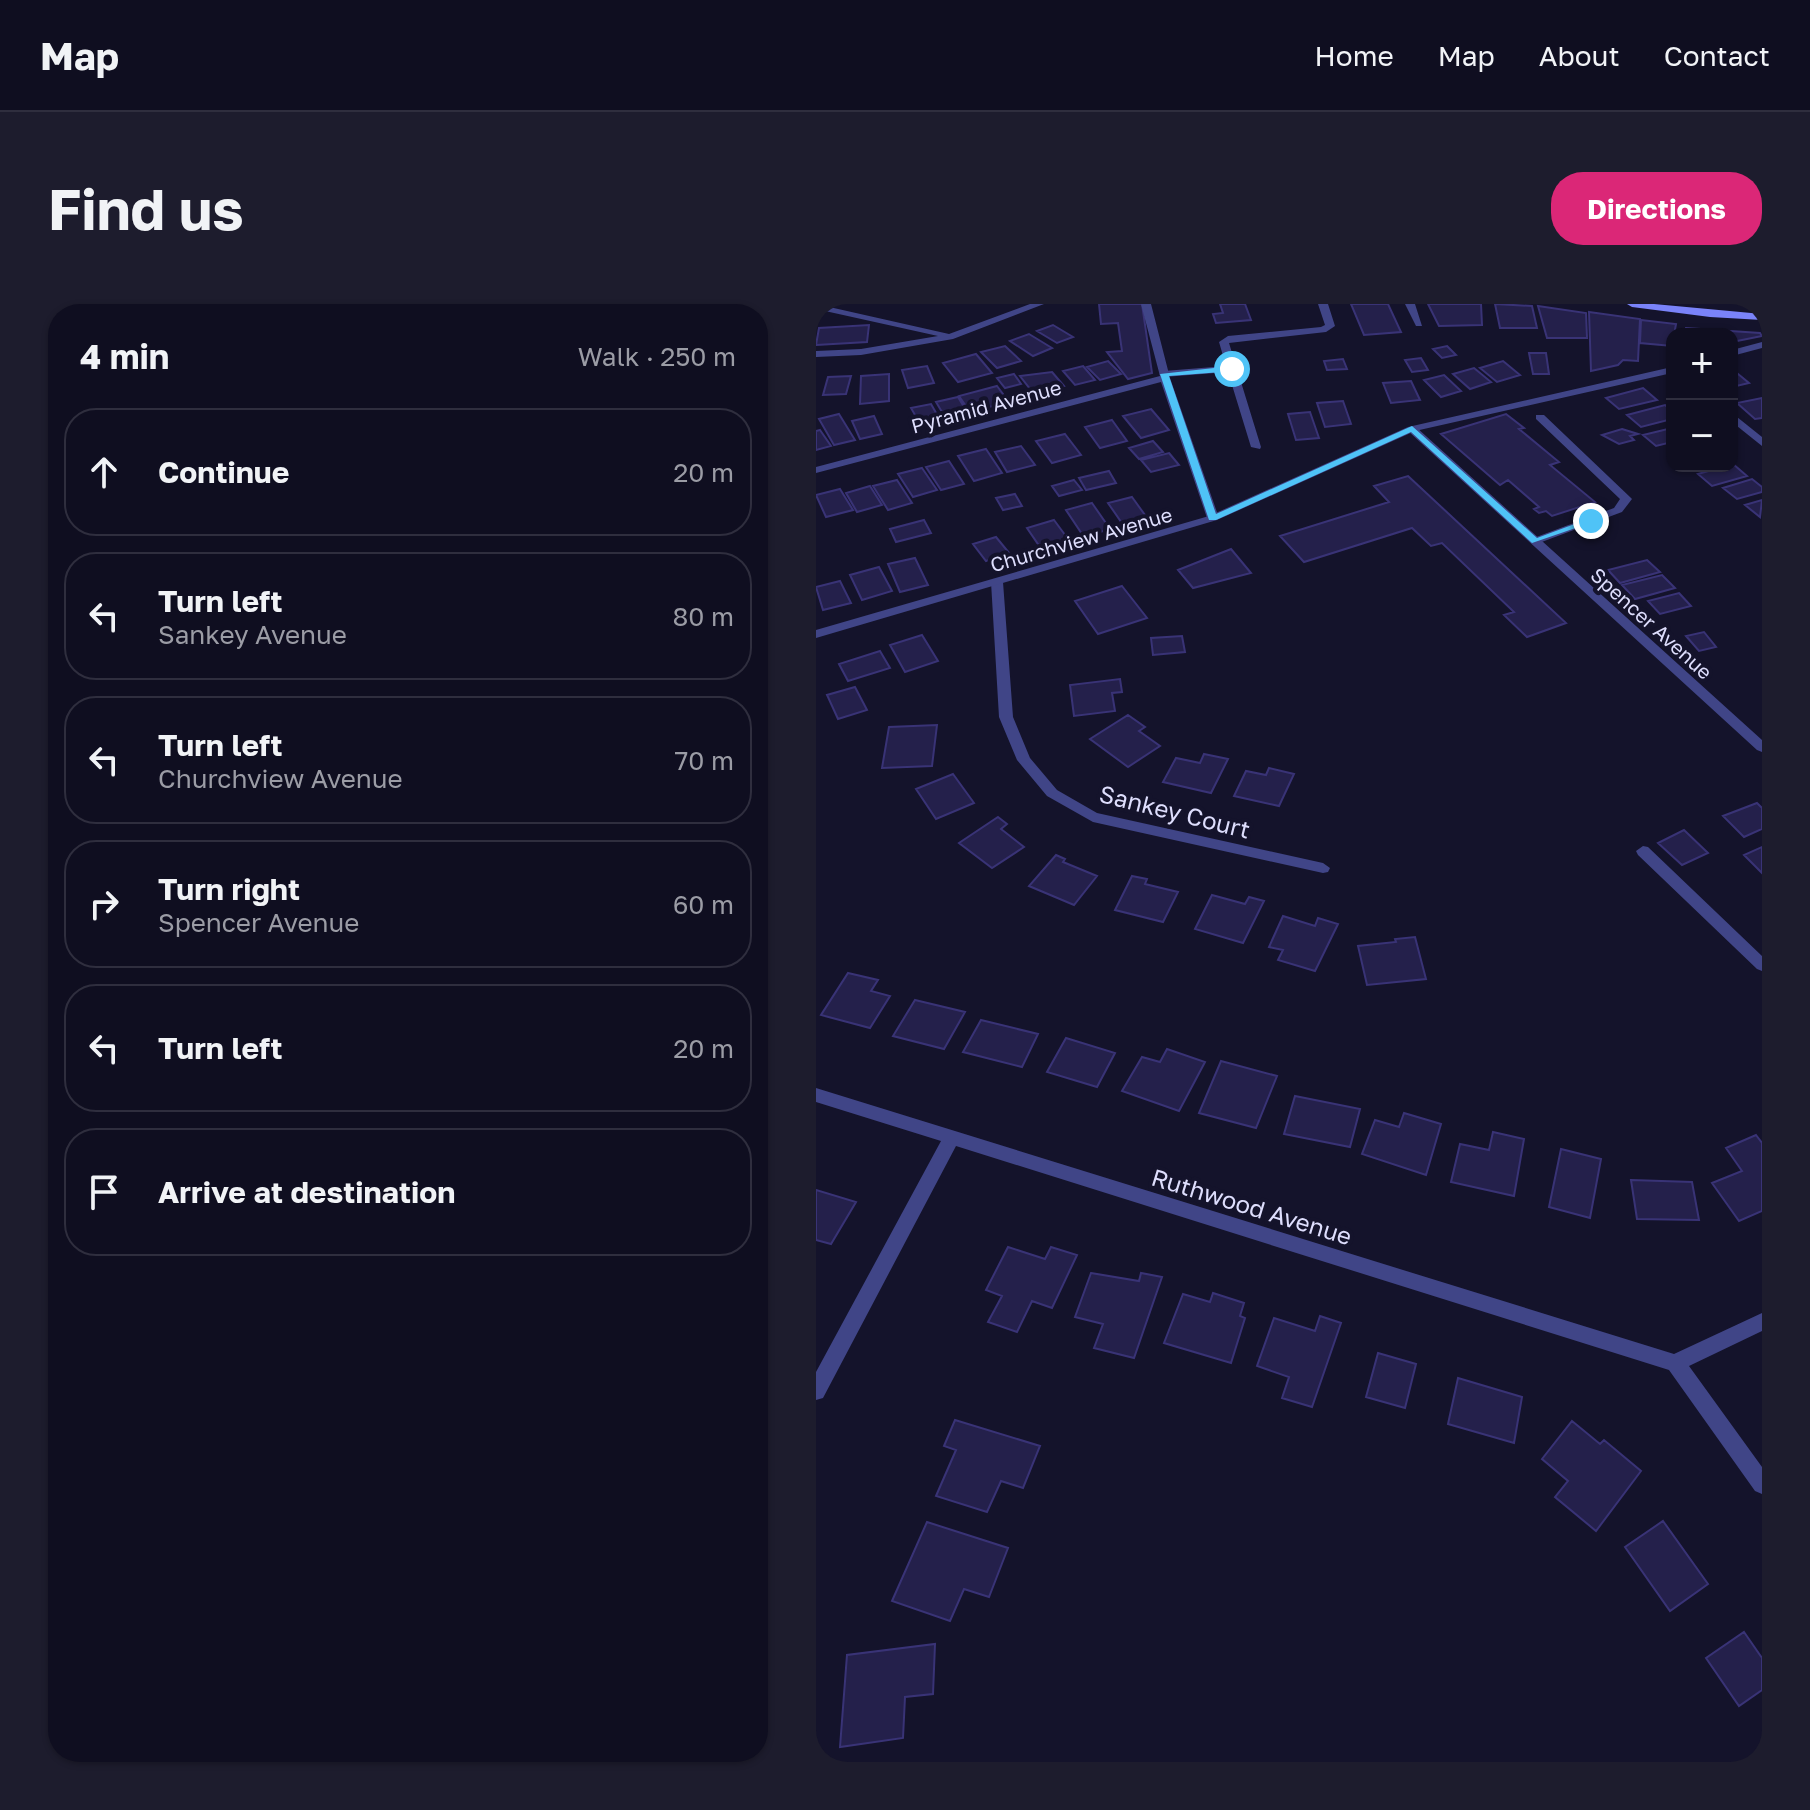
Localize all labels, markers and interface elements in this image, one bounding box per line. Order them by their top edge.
text: Map [40,33,119,78]
text: Home [1315,39,1394,72]
text: Map [1438,39,1495,72]
text: About [1539,39,1620,72]
text: Contact [1664,39,1770,72]
button: Directions [1551,172,1762,245]
text: Find us [48,175,244,242]
map controls [1666,328,1738,472]
button: + [1666,328,1738,400]
text: 4 min [80,336,169,376]
text: Walk · 250 m [578,341,736,372]
route start [1214,351,1250,387]
street label: Pyramid Avenue [908,374,1064,438]
button: − [1666,400,1738,472]
icon: ahead [82,450,126,494]
text: Continue [158,454,289,490]
text: 20 m [673,457,734,488]
street label: Churchview Avenue [987,502,1175,576]
route end [1573,503,1609,539]
street label: Spencer Avenue [1586,562,1718,684]
text: Turn left [158,583,283,619]
icon: left [82,594,126,638]
text: 80 m [673,601,734,632]
text: Sankey Avenue [158,619,347,650]
text: Turn left [158,727,283,763]
icon: left [82,738,126,782]
text: 70 m [675,745,734,776]
text: Churchview Avenue [158,763,403,794]
street label: Sankey Court [1097,778,1253,844]
text: Turn right [158,871,300,907]
icon: right [82,882,126,926]
text: 60 m [673,889,734,920]
text: Spencer Avenue [158,907,359,938]
icon: left [82,1026,126,1070]
text: Turn left [158,1030,283,1066]
text: 20 m [673,1033,734,1064]
street label: Ruthwood Avenue [1148,1162,1356,1250]
icon: arrive [82,1170,126,1214]
text: Arrive at destination [158,1174,455,1210]

